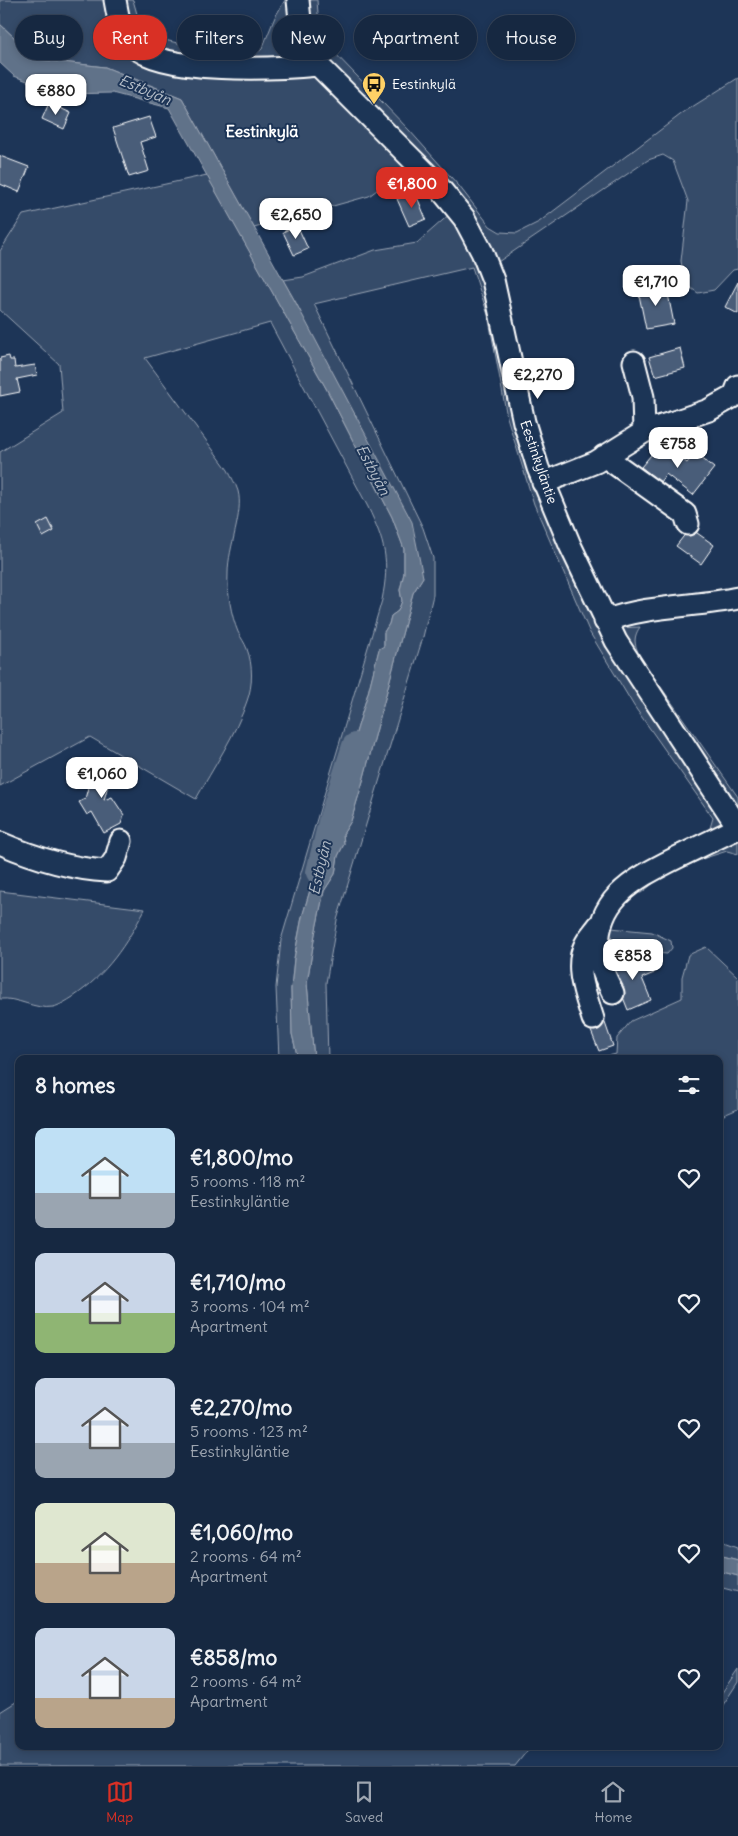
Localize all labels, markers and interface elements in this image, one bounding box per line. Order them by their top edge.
chip: Buy [15,15,83,60]
chip: Rent [93,15,167,60]
chip: Filters [177,15,262,60]
chip: New [272,15,344,60]
chip: Apartment [354,15,477,60]
chip: House [487,15,575,60]
water label: Estbyån [116,70,174,109]
bus stop icon: Eestinkylä [361,71,387,105]
pin: €880 [26,74,86,116]
place label: Eestinkylä [392,75,456,93]
text: €880 [36,80,76,100]
district label: Eestinkylä [225,121,299,142]
pin: €1,800 [371,166,453,209]
text: €1,800 [387,173,437,193]
pin: €2,650 [255,198,337,240]
text: €2,650 [270,204,322,224]
pin: €1,710 [615,264,697,307]
text: €1,710 [634,271,678,291]
pin: €2,270 [497,358,579,400]
text: €2,270 [513,364,563,384]
street label: Eestinkyläntie [516,418,562,506]
pin: €758 [648,426,708,469]
text: €758 [660,433,696,453]
water label: Estbyån [352,441,395,499]
pin: €1,060 [61,756,143,799]
text: €1,060 [77,763,127,783]
water label: Estbyån [304,839,335,897]
pin: €858 [603,938,663,981]
text: €858 [614,945,652,965]
icon: filters [675,1071,703,1099]
text: 8 homes [35,1072,115,1099]
text: €1,800/mo [190,1144,293,1171]
icon: home [75,1148,135,1208]
icon: heart [675,1164,703,1192]
text: 5 rooms · 118 m² [190,1171,306,1191]
text: Eestinkyläntie [190,1191,290,1211]
text: €1,710/mo [190,1269,286,1296]
icon: home [75,1273,135,1333]
icon: heart [675,1289,703,1317]
text: 3 rooms · 104 m² [190,1296,310,1316]
text: Apartment [190,1316,268,1336]
text: €2,270/mo [190,1394,292,1421]
icon: home [75,1398,135,1458]
icon: heart [675,1414,703,1442]
text: 5 rooms · 123 m² [190,1421,308,1441]
text: Eestinkyläntie [190,1441,290,1461]
text: €1,060/mo [190,1519,293,1546]
icon: home [75,1523,135,1583]
icon: heart [675,1539,703,1567]
text: 2 rooms · 64 m² [190,1546,302,1566]
text: Apartment [190,1566,268,1586]
text: €858/mo [190,1644,277,1671]
icon: home [75,1648,135,1708]
icon: heart [675,1664,703,1692]
text: 2 rooms · 64 m² [190,1671,302,1691]
text: Apartment [190,1691,268,1711]
tab: Map [106,1778,134,1826]
tab: Saved [345,1778,383,1826]
tab: Home [595,1778,632,1826]

